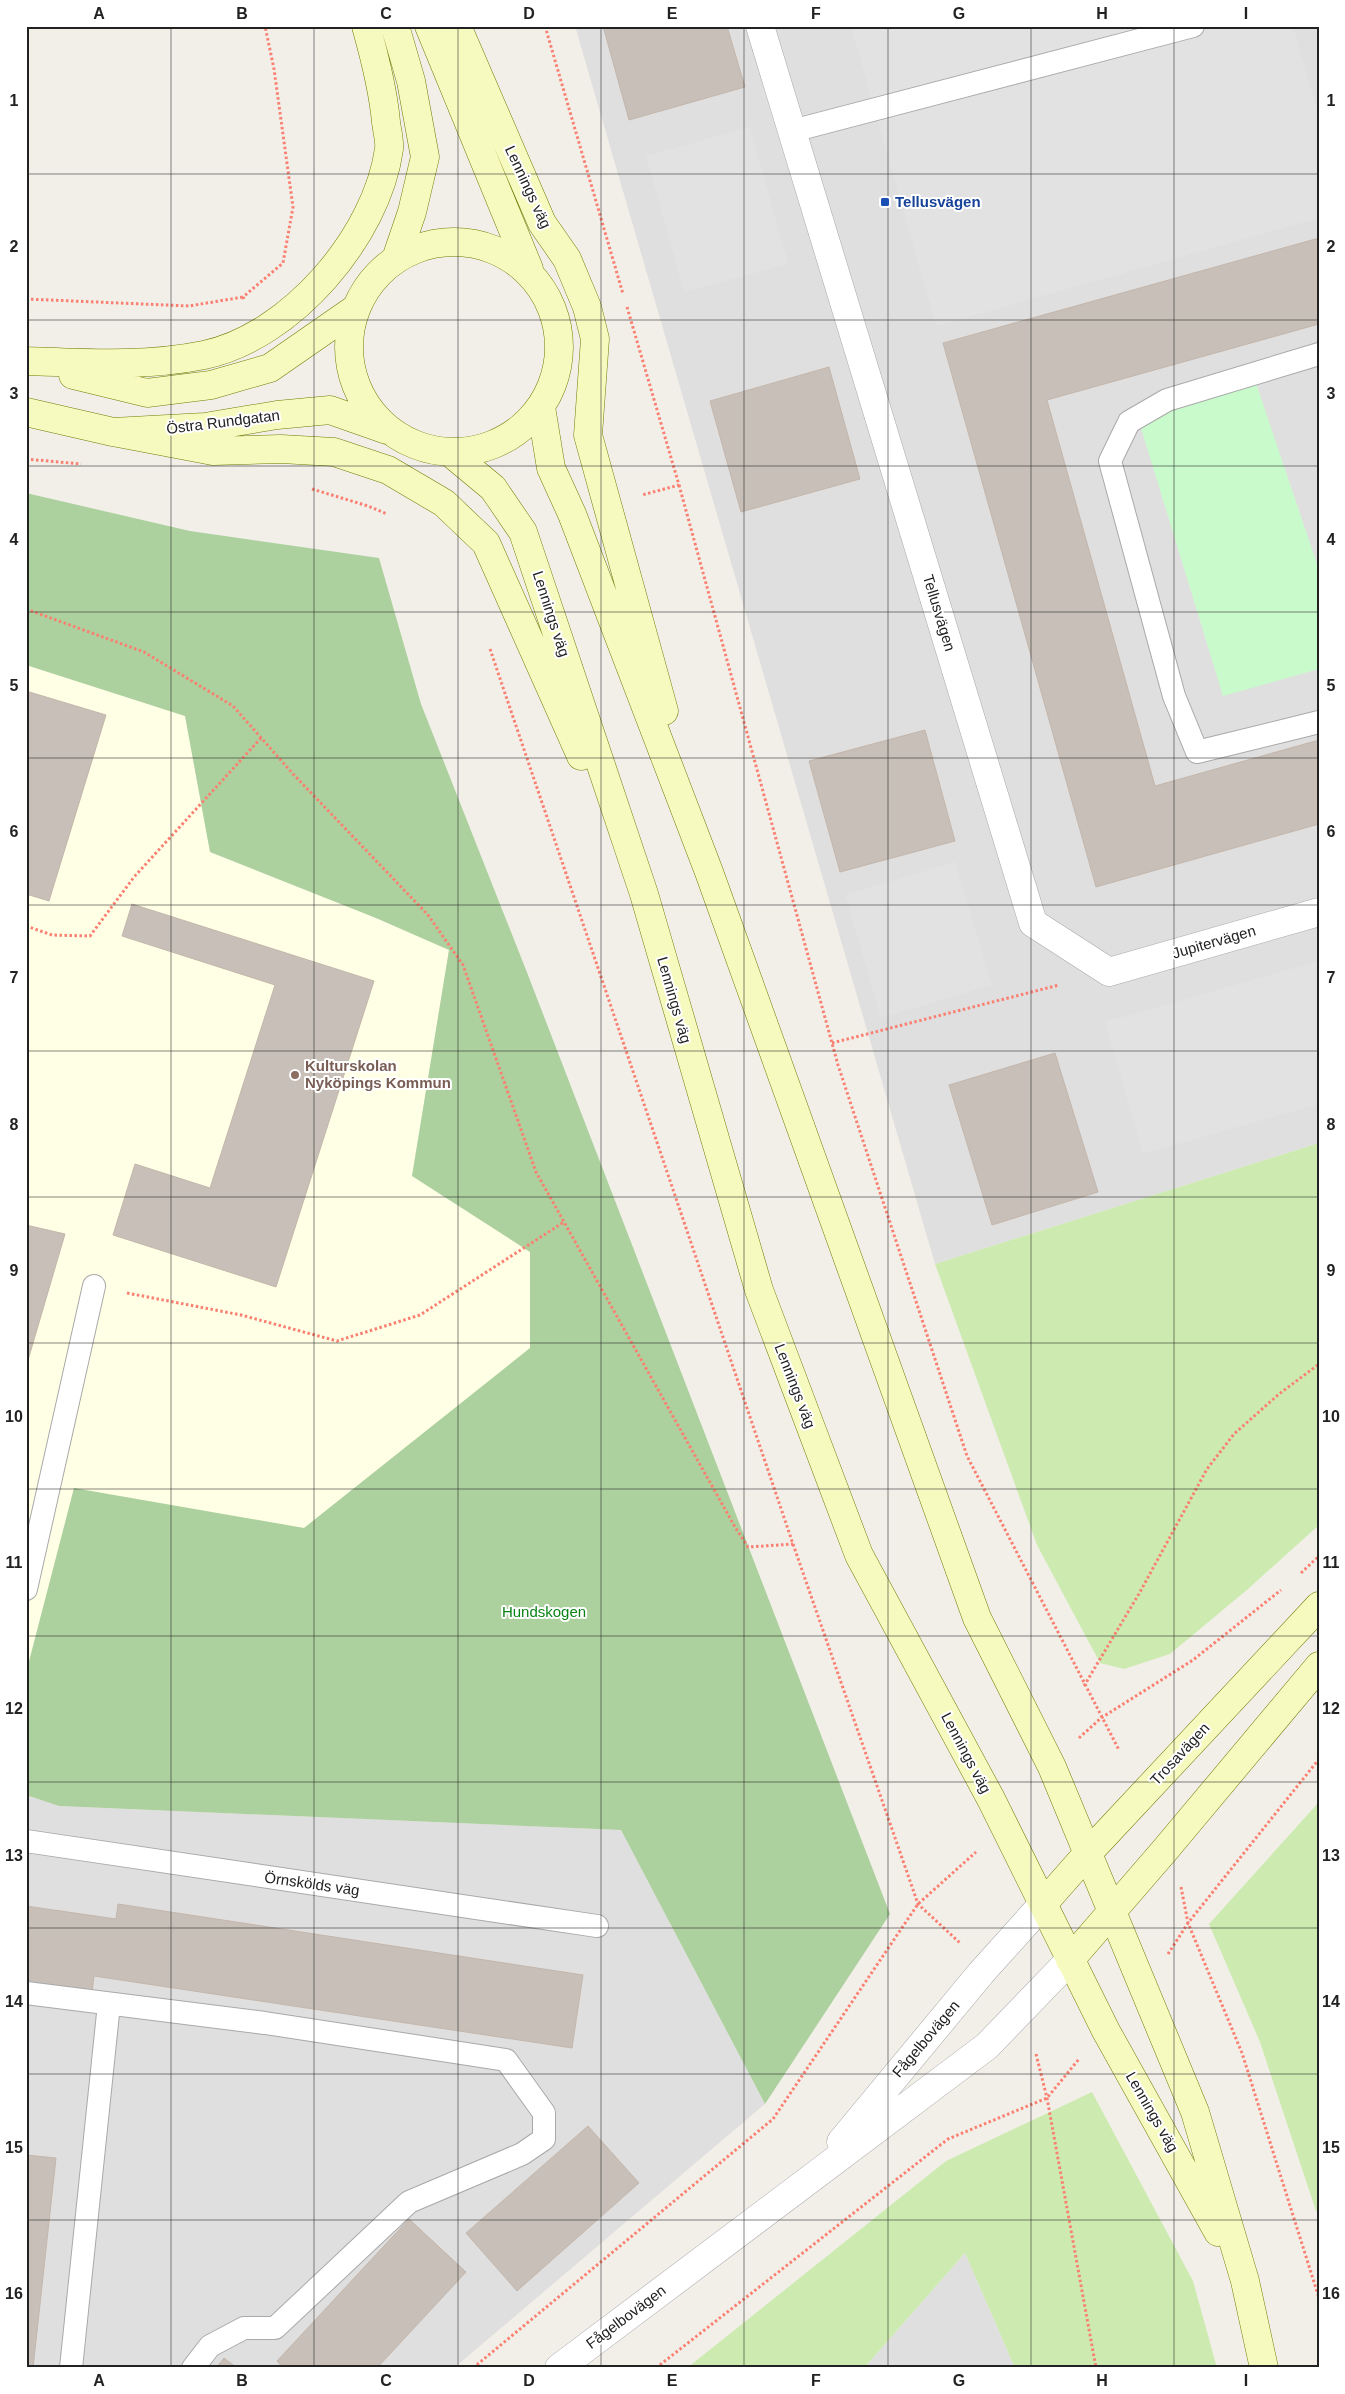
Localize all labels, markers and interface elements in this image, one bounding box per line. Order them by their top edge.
text: A [93,5,105,22]
text: B [236,5,248,22]
text: C [380,5,392,22]
text: D [523,5,535,22]
text: E [667,5,678,22]
text: F [811,5,821,22]
text: G [953,5,965,22]
text: H [1096,5,1108,22]
text: I [1244,5,1248,22]
text: 1 [10,92,19,109]
text: 1 [1327,92,1336,109]
street label: Lennings väg [502,143,555,231]
place label: Tellusvägen [895,193,981,210]
marker: Tellusvägen [879,196,891,208]
text: 2 [10,238,19,255]
text: 2 [1327,238,1336,255]
text: 3 [10,385,19,402]
text: 3 [1327,385,1336,402]
street label: Östra Rundgatan [165,406,281,437]
text: 4 [10,531,19,548]
text: 4 [1327,531,1336,548]
street label: Lennings väg [530,569,573,659]
street label: Tellusvägen [920,572,959,653]
text: 5 [10,677,19,694]
text: 5 [1327,677,1336,694]
text: 6 [10,823,19,840]
text: 6 [1327,823,1336,840]
street label: Jupitervägen [1170,922,1257,962]
street label: Lennings väg [654,955,695,1045]
text: 7 [10,969,19,986]
text: 7 [1327,969,1336,986]
place label: Kulturskolan Nyköpings Kommun [305,1057,451,1091]
marker: Kulturskolan Nyköpings Kommun [289,1069,301,1081]
text: 8 [10,1116,19,1133]
text: 8 [1327,1116,1336,1133]
text: 9 [10,1262,19,1279]
text: 9 [1327,1262,1336,1279]
street label: Lennings väg [772,1341,819,1431]
text: 10 [5,1408,23,1425]
text: 10 [1322,1408,1340,1425]
text: 11 [6,1554,23,1571]
text: 11 [1323,1554,1340,1571]
park label: Hundskogen [502,1603,586,1620]
text: 12 [5,1700,23,1717]
text: 12 [1322,1700,1340,1717]
street label: Lennings väg [938,1709,995,1796]
street label: Trosavägen [1147,1719,1213,1788]
text: 13 [5,1847,23,1864]
text: 13 [1322,1847,1340,1864]
street label: Örnskölds väg [263,1868,361,1899]
text: 14 [5,1993,23,2010]
text: 14 [1322,1993,1340,2010]
street label: Fågelbovägen [889,1997,963,2081]
street label: Lennings väg [1123,2069,1182,2155]
text: 15 [5,2139,23,2156]
text: 15 [1322,2139,1340,2156]
street label: Fågelbovägen [583,2281,669,2352]
text: 16 [5,2285,23,2302]
text: 16 [1322,2285,1340,2302]
text: A [93,2372,105,2389]
text: B [236,2372,248,2389]
text: C [380,2372,392,2389]
text: D [523,2372,535,2389]
text: E [667,2372,678,2389]
text: F [811,2372,821,2389]
text: G [953,2372,965,2389]
text: H [1096,2372,1108,2389]
text: I [1244,2372,1248,2389]

